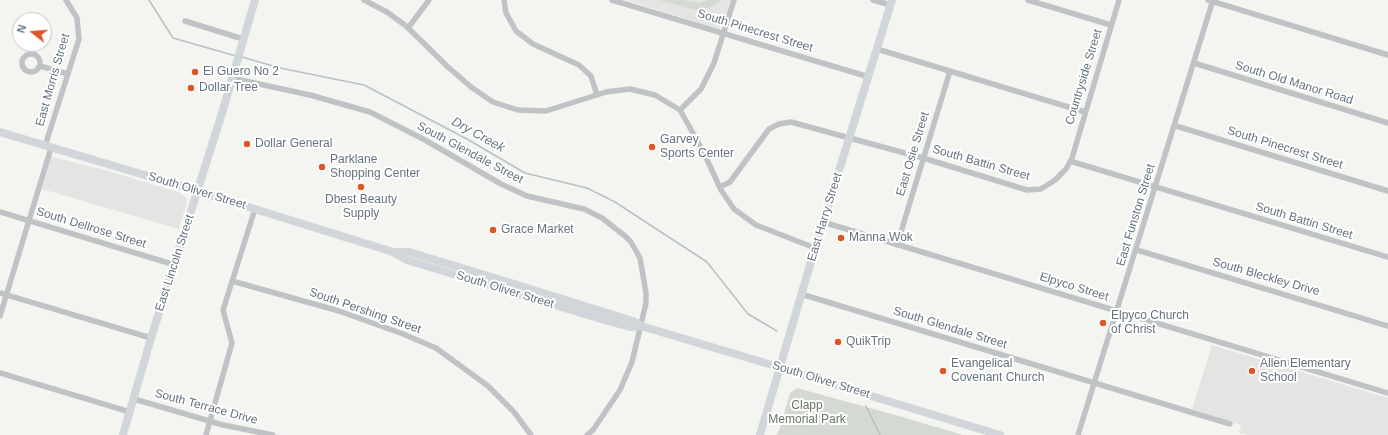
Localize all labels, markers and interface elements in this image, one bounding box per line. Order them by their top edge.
street label: South Pinecrest Street [695,7,815,55]
north arrow [12,12,52,52]
text: N [15,23,28,34]
street label: Countryside Street [1063,27,1105,127]
street label: East Morris Street [33,32,73,128]
street label: South Old Manor Road [1233,58,1355,108]
place label: El Guero No 2 [203,65,279,79]
marker: El Guero No 2 [190,67,200,77]
place label: Dollar Tree [199,81,258,95]
marker: Dollar Tree [186,83,196,93]
street label: East Osie Street [893,110,933,198]
water label: Dry Creek [449,114,507,156]
street label: South Glendale Street [414,119,526,187]
street label: South Pinecrest Street [1225,124,1345,172]
place label: Garvey Sports Center [660,133,734,161]
place label: Dollar General [255,137,332,151]
marker: Dollar General [242,139,252,149]
marker: Garvey Sports Center [647,142,657,152]
street label: South Battin Street [931,142,1031,184]
place label: Parklane Shopping Center [330,153,420,181]
marker: Parklane Shopping Center [317,162,327,172]
street label: East Funston Street [1114,162,1158,268]
street label: South Oliver Street [146,169,248,213]
street label: East Harry Street [805,171,845,263]
marker: Dbest Beauty Supply [356,182,366,192]
place label: Dbest Beauty Supply [325,193,397,221]
street label: South Battin Street [1254,199,1354,243]
street label: South Dellrose Street [34,204,148,252]
street label: East Lincoln Street [153,213,197,313]
place label: Grace Market [501,223,574,237]
marker: Grace Market [488,225,498,235]
place label: Manna Wok [849,231,913,245]
marker: Manna Wok [836,233,846,243]
street label: South Bleckley Drive [1211,255,1321,299]
street label: South Oliver Street [454,268,556,312]
street label: Elpyco Street [1038,270,1110,304]
street label: South Pershing Street [307,285,423,337]
street label: South Glendale Street [891,304,1009,352]
place label: Elpyco Church of Christ [1111,309,1189,337]
marker: Elpyco Church of Christ [1098,318,1108,328]
place label: QuikTrip [846,335,891,349]
marker: QuikTrip [833,337,843,347]
place label: Evangelical Covenant Church [951,357,1044,385]
place label: Allen Elementary School [1260,357,1351,385]
street label: South Oliver Street [770,358,872,402]
marker: Evangelical Covenant Church [938,366,948,376]
marker: Allen Elementary School [1247,366,1257,376]
street label: South Terrace Drive [153,386,259,428]
park label: Clapp Memorial Park [768,399,846,427]

